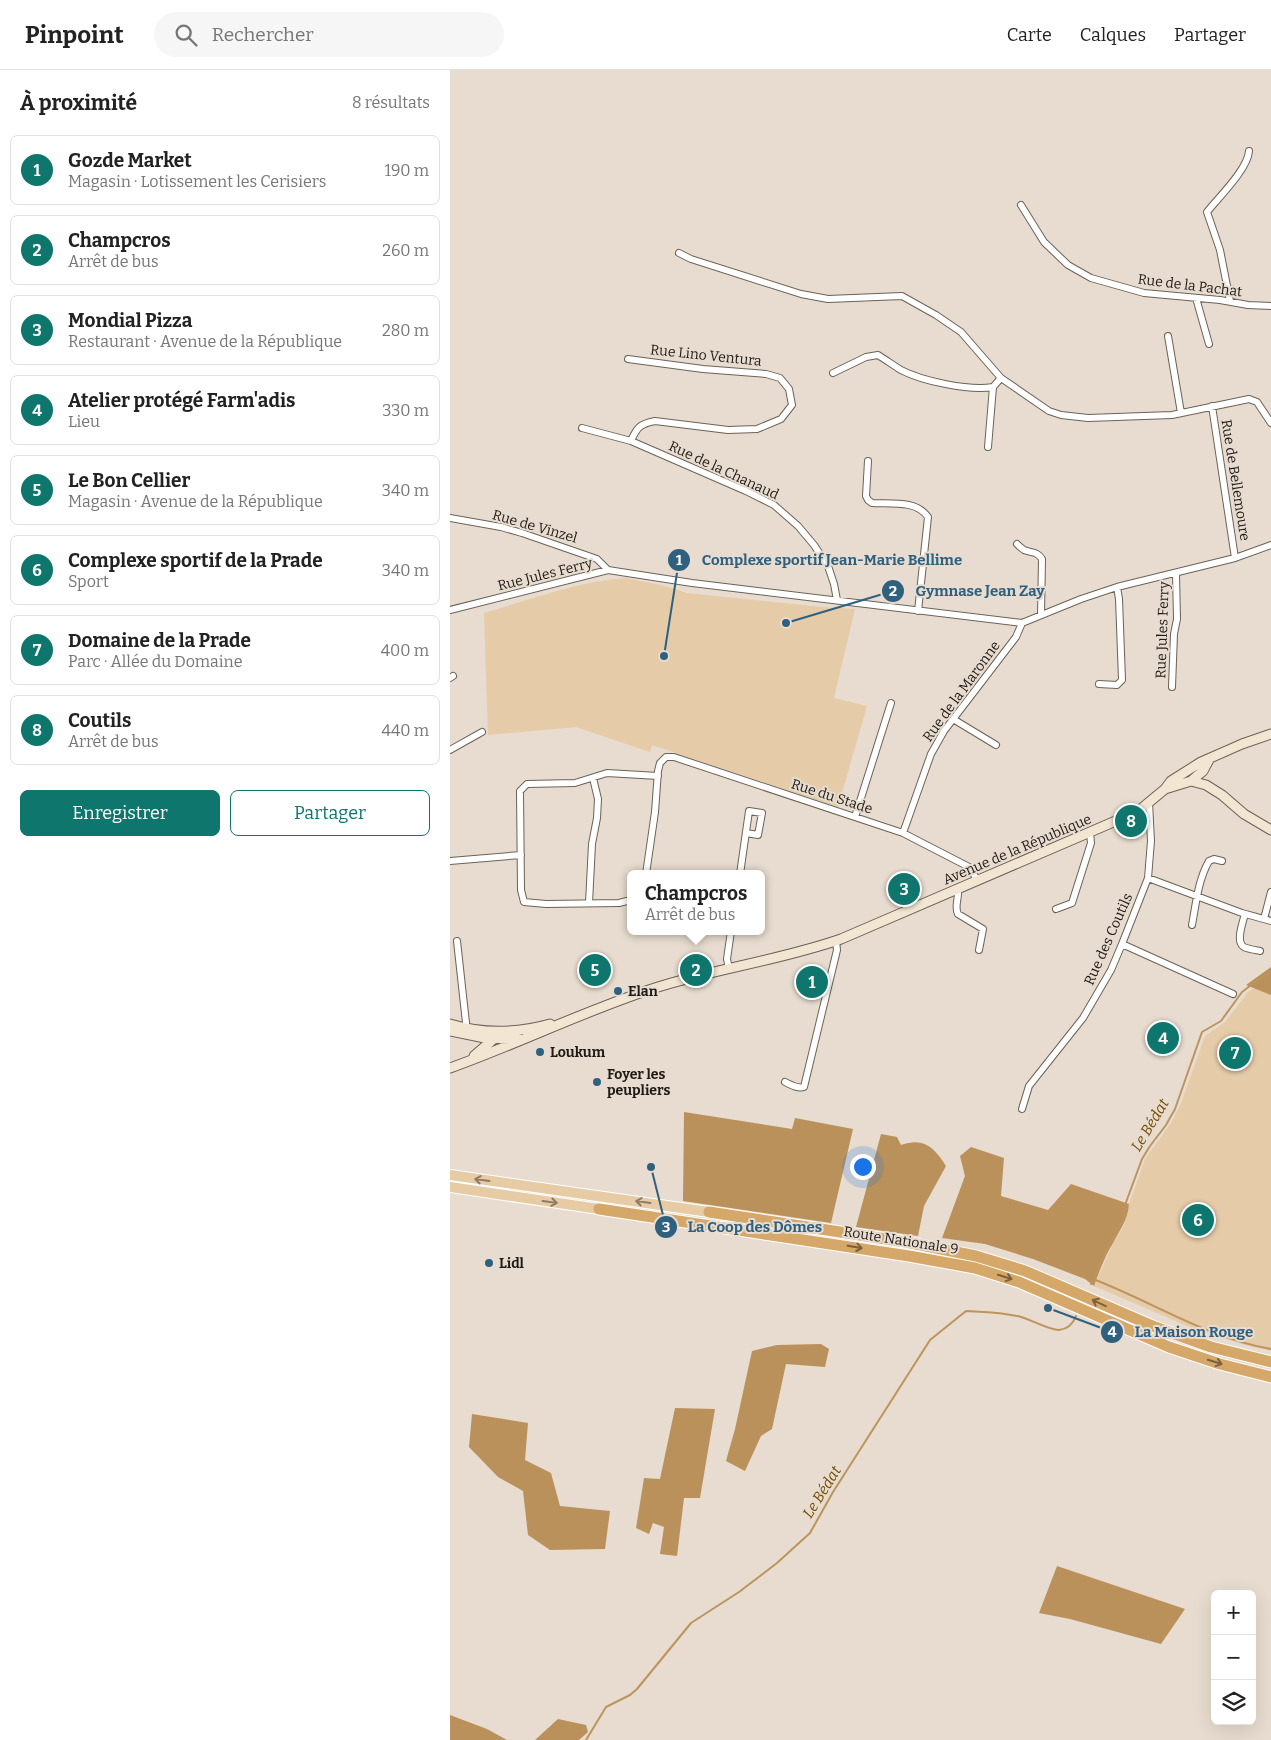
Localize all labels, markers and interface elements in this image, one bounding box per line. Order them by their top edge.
search box [154,12,504,57]
text: Pinpoint [25,21,124,49]
icon: search [172,21,200,49]
text: Rechercher [212,23,314,46]
text: Carte [1007,24,1052,46]
text: Calques [1080,24,1146,46]
text: Partager [1174,24,1246,46]
text: À proximité [20,90,137,116]
text: 8 résultats [352,93,430,112]
text: Gozde Market [68,149,192,172]
text: 1 [34,161,40,180]
text: 190 m [384,161,429,180]
text: Magasin · Lotissement les Cerisiers [68,172,326,191]
text: Champcros [68,229,171,252]
text: 2 [32,241,42,260]
text: 260 m [382,241,429,260]
text: Arrêt de bus [68,252,159,271]
street label: Rue de la Pachat [1137,271,1243,300]
text: Mondial Pizza [68,309,192,332]
text: 3 [32,321,42,340]
text: 280 m [382,321,429,340]
text: Restaurant · Avenue de la République [68,332,342,351]
street label: Rue Lino Ventura [649,341,763,370]
text: Atelier protégé Farm'adis [68,389,295,412]
text: 4 [32,401,42,420]
text: 330 m [382,401,429,420]
text: Lieu [68,412,100,431]
street label: Rue de Bellemoure [1218,418,1254,542]
street label: Rue de la Chanaud [666,437,782,503]
text: Le Bon Cellier [68,469,190,492]
text: 5 [33,481,41,500]
text: 340 m [382,481,429,500]
text: Magasin · Avenue de la République [68,492,323,511]
street label: Rue de Vinzel [491,506,579,547]
callout: Complexe sportif Jean-Marie Bellime [667,545,972,575]
text: Complexe sportif de la Prade [68,549,323,572]
text: 1 [676,551,683,569]
text: Complexe sportif Jean-Marie Bellime [702,551,962,569]
street label: Rue Jules Ferry [496,554,595,594]
text: 6 [32,561,42,580]
text: 340 m [382,561,429,580]
text: Sport [68,572,109,591]
callout: Gymnase Jean Zay [880,576,1054,606]
street label: Rue Jules Ferry [1152,581,1173,679]
text: 2 [889,582,897,600]
text: Gymnase Jean Zay [915,582,1045,600]
text: Domaine de la Prade [68,629,251,652]
street label: Rue de la Maronne [919,638,1004,745]
text: 7 [33,641,41,660]
text: 400 m [381,641,429,660]
text: Parc · Allée du Domaine [68,652,243,671]
text: Coutils [68,709,131,732]
text: 8 [32,721,42,740]
text: 440 m [382,721,429,740]
text: Arrêt de bus [68,732,159,751]
street label: Rue du Stade [789,775,875,818]
button: Enregistrer [20,790,220,836]
button: Partager [230,790,430,836]
pin: 8 [1115,802,1147,840]
street label: Avenue de la République [940,810,1094,888]
popup [627,870,765,935]
pin: 3 [888,870,920,908]
text: Champcros [645,882,747,905]
street label: Rue des Coutils [1081,891,1136,988]
text: Arrêt de bus [645,905,735,924]
pin: 5 [579,951,611,989]
pin: 2 [680,951,712,989]
pin: 1 [796,963,828,1001]
place label: Elan [628,983,658,1000]
marker: Elan [612,985,624,997]
pin: 4 [1147,1019,1179,1057]
pin: 7 [1219,1034,1251,1072]
place label: Loukum [550,1044,606,1061]
marker: Loukum [534,1046,546,1058]
place label: Foyer les peupliers [607,1066,670,1099]
marker: Foyer les peupliers [591,1076,603,1088]
water label: Le Bédat [1127,1095,1173,1154]
your location [850,1154,876,1180]
one-way arrow [475,1175,491,1185]
one-way arrow [636,1197,652,1207]
one-way arrow [542,1198,558,1208]
pin: 6 [1182,1201,1214,1239]
callout: La Coop des Dômes [653,1212,832,1242]
text: 3 [662,1218,670,1236]
text: La Coop des Dômes [688,1218,822,1236]
street label: Route Nationale 9 [842,1223,960,1258]
one-way arrow [847,1243,863,1253]
place label: Lidl [499,1255,525,1272]
marker: Lidl [483,1257,495,1269]
one-way arrow [997,1273,1013,1283]
one-way arrow [1092,1298,1107,1307]
callout: La Maison Rouge [1100,1317,1263,1347]
text: 4 [1107,1323,1117,1341]
text: La Maison Rouge [1135,1323,1253,1341]
one-way arrow [1207,1357,1223,1367]
water label: Le Bédat [799,1462,845,1521]
map controls [1211,1590,1256,1725]
button: + [1211,1590,1256,1635]
button: − [1211,1635,1256,1680]
button: layers [1211,1680,1256,1725]

